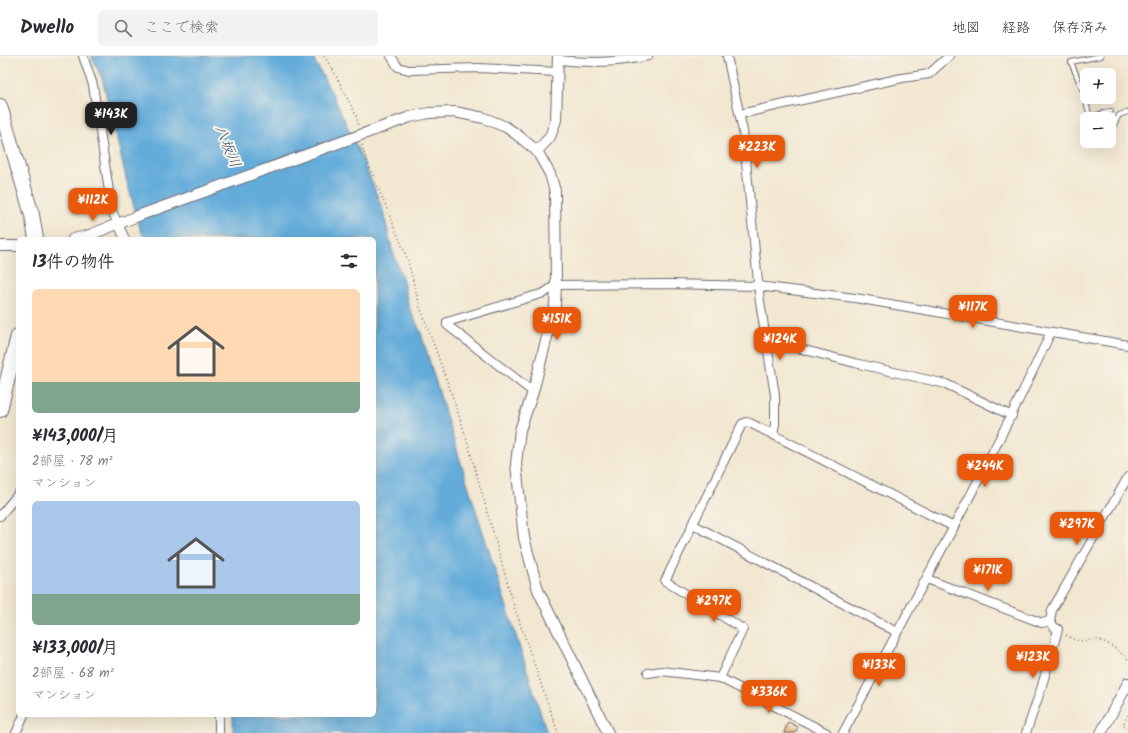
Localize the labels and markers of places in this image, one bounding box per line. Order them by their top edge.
pin: ¥143K [83,102,139,136]
pin: ¥223K [729,135,785,169]
pin: ¥112K [65,188,121,222]
pin: ¥117K [945,295,1001,329]
pin: ¥151K [529,307,585,341]
pin: ¥124K [752,327,808,361]
pin: ¥244K [957,454,1013,488]
pin: ¥297K [1049,512,1105,546]
pin: ¥171K [960,558,1016,592]
pin: ¥297K [686,589,742,623]
pin: ¥123K [1005,645,1061,679]
pin: ¥133K [851,653,907,687]
pin: ¥336K [741,680,797,714]

